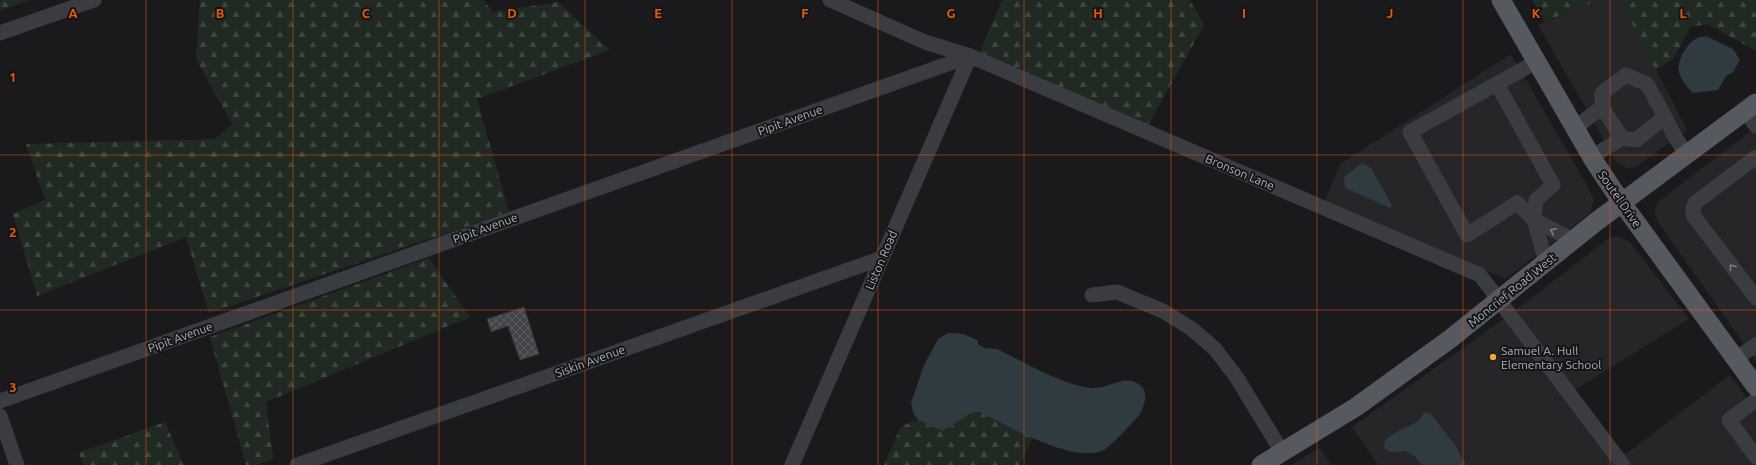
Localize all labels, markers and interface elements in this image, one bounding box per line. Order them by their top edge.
text: A [68,6,78,20]
text: B [216,6,225,20]
text: C [362,6,371,20]
text: D [507,6,517,20]
text: E [654,6,662,20]
text: F [801,6,809,20]
text: G [947,6,956,20]
text: H [1093,6,1103,20]
text: I [1242,6,1246,20]
text: J [1387,6,1393,20]
text: K [1532,6,1541,20]
text: L [1679,6,1687,20]
text: 1 [9,70,17,84]
street label: Pipit Avenue [756,102,824,138]
street label: Bronson Lane [1204,152,1276,192]
street label: Soutel Drive [1596,168,1644,230]
street label: Pipit Avenue [451,210,519,246]
text: 2 [9,225,17,239]
street label: Liston Road [863,228,899,292]
one-way arrow [1550,228,1558,236]
street label: Moncrief Road West [1465,250,1559,329]
one-way arrow [1730,265,1737,272]
street label: Pipit Avenue [146,319,214,355]
street label: Siskin Avenue [553,342,627,380]
place label: Samuel A. Hull Elementary School [1501,344,1601,371]
marker: Samuel A. Hull Elementary School [1488,352,1498,362]
text: 3 [9,380,17,394]

